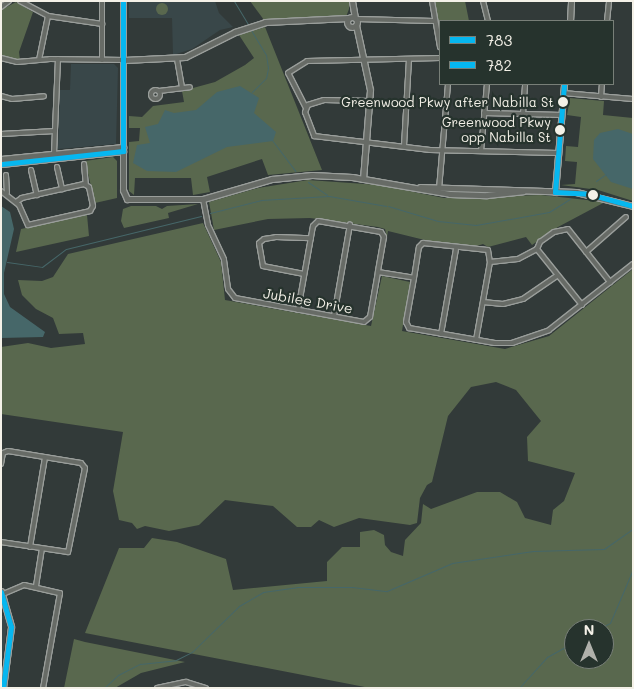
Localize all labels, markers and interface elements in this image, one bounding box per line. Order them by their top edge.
legend [439,20,614,85]
text: 783 [486,30,512,50]
text: 782 [486,55,512,75]
place label: Greenwood Pkwy after Nabilla St [341,94,554,110]
marker: Greenwood Pkwy after Nabilla St [558,97,568,107]
place label: Greenwood Pkwy opp Nabilla St [442,115,551,146]
marker: Greenwood Pkwy opp Nabilla St [555,125,565,135]
unlabelled marker [588,190,598,200]
street label: Jubilee Drive [262,285,354,317]
north arrow [564,619,614,669]
text: N [584,620,594,639]

